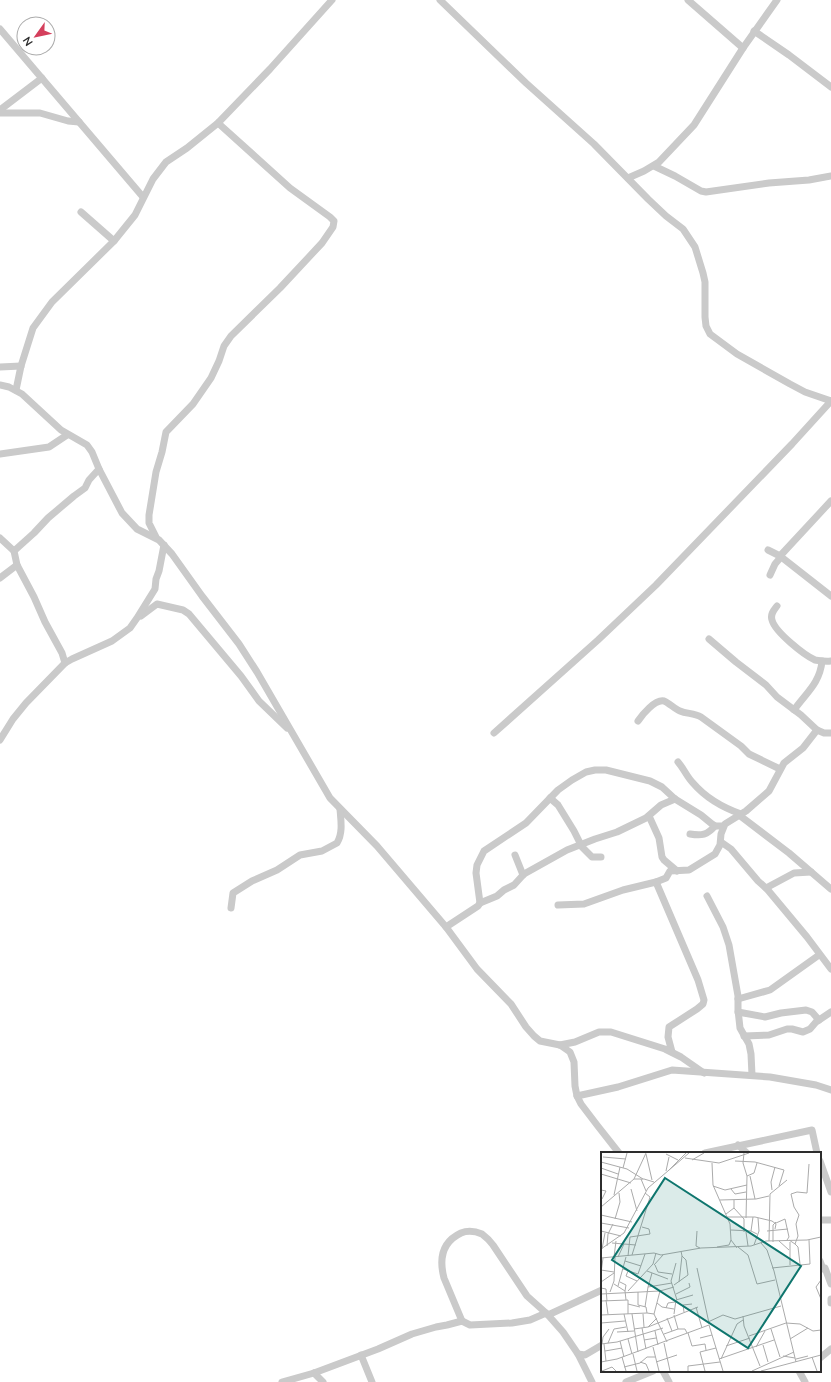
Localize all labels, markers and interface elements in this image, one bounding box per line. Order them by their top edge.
north arrow [16,16,56,56]
text: N [20,34,37,49]
inset map [601,1152,821,1372]

